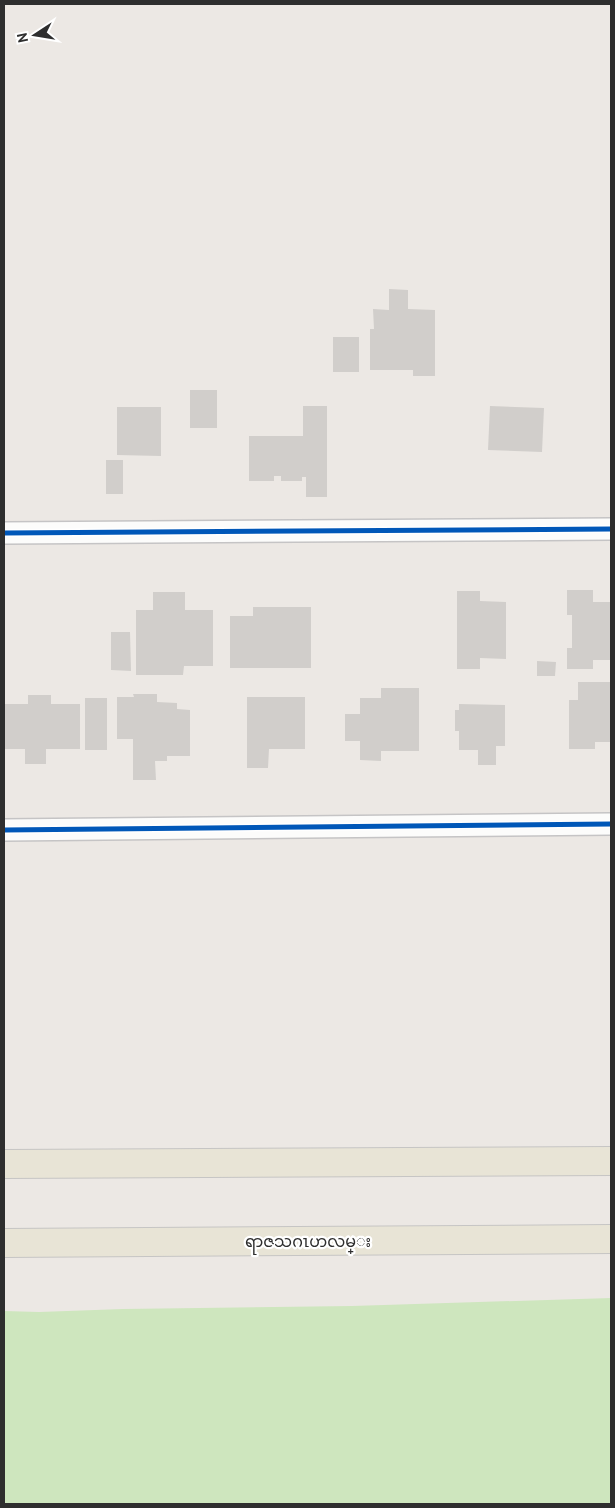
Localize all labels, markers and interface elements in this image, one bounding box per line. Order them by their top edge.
north arrow [10,10,60,60]
text: N [13,31,32,44]
street label: ရာဇသဂၤဟလမ္း [245,1231,371,1255]

